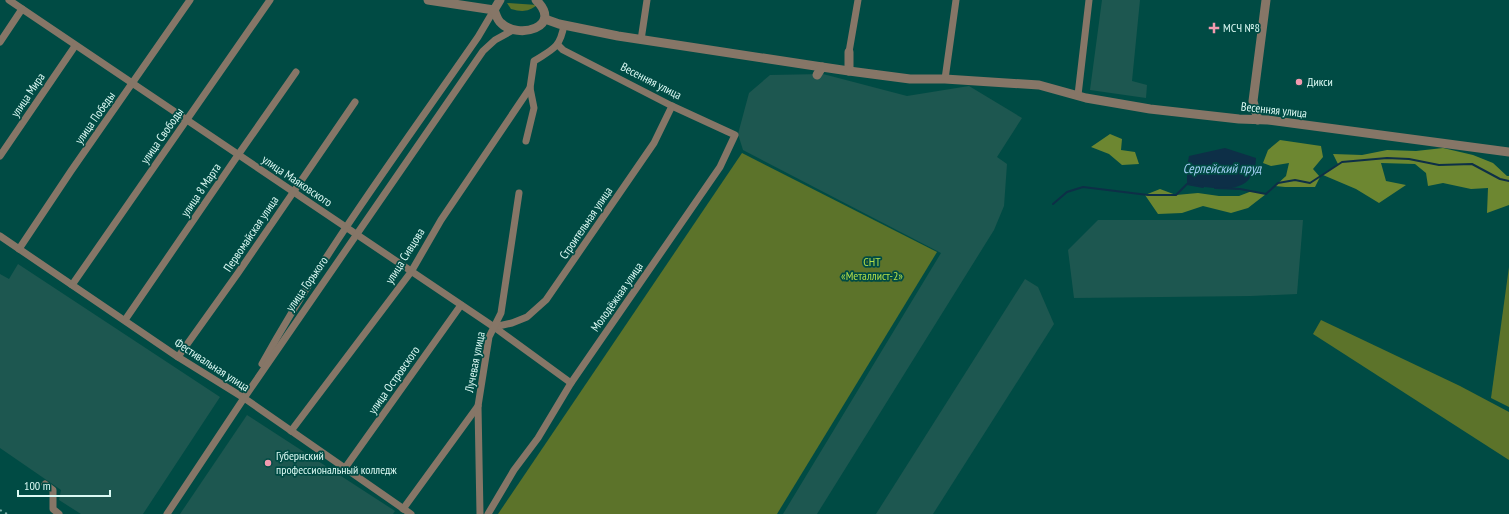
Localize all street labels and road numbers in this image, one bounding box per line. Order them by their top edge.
street label: Весенняя улица [618,59,684,102]
street label: улица Мира [7,70,48,120]
street label: улица Победы [71,89,118,147]
street label: Весенняя улица [1240,99,1308,120]
street label: улица Свободы [137,105,186,167]
street label: улица Маяковского [259,152,335,210]
street label: улица 8 Марта [177,160,224,219]
street label: Строительная улица [556,184,615,262]
street label: Первомайская улица [220,193,282,275]
street label: улица Сивцова [382,225,428,286]
street label: улица Горького [282,253,331,314]
street label: Молодёжная улица [587,259,646,334]
street label: Лучевая улица [461,330,488,395]
street label: Фестивальная улица [172,335,253,395]
street label: улица Островского [365,343,423,417]

